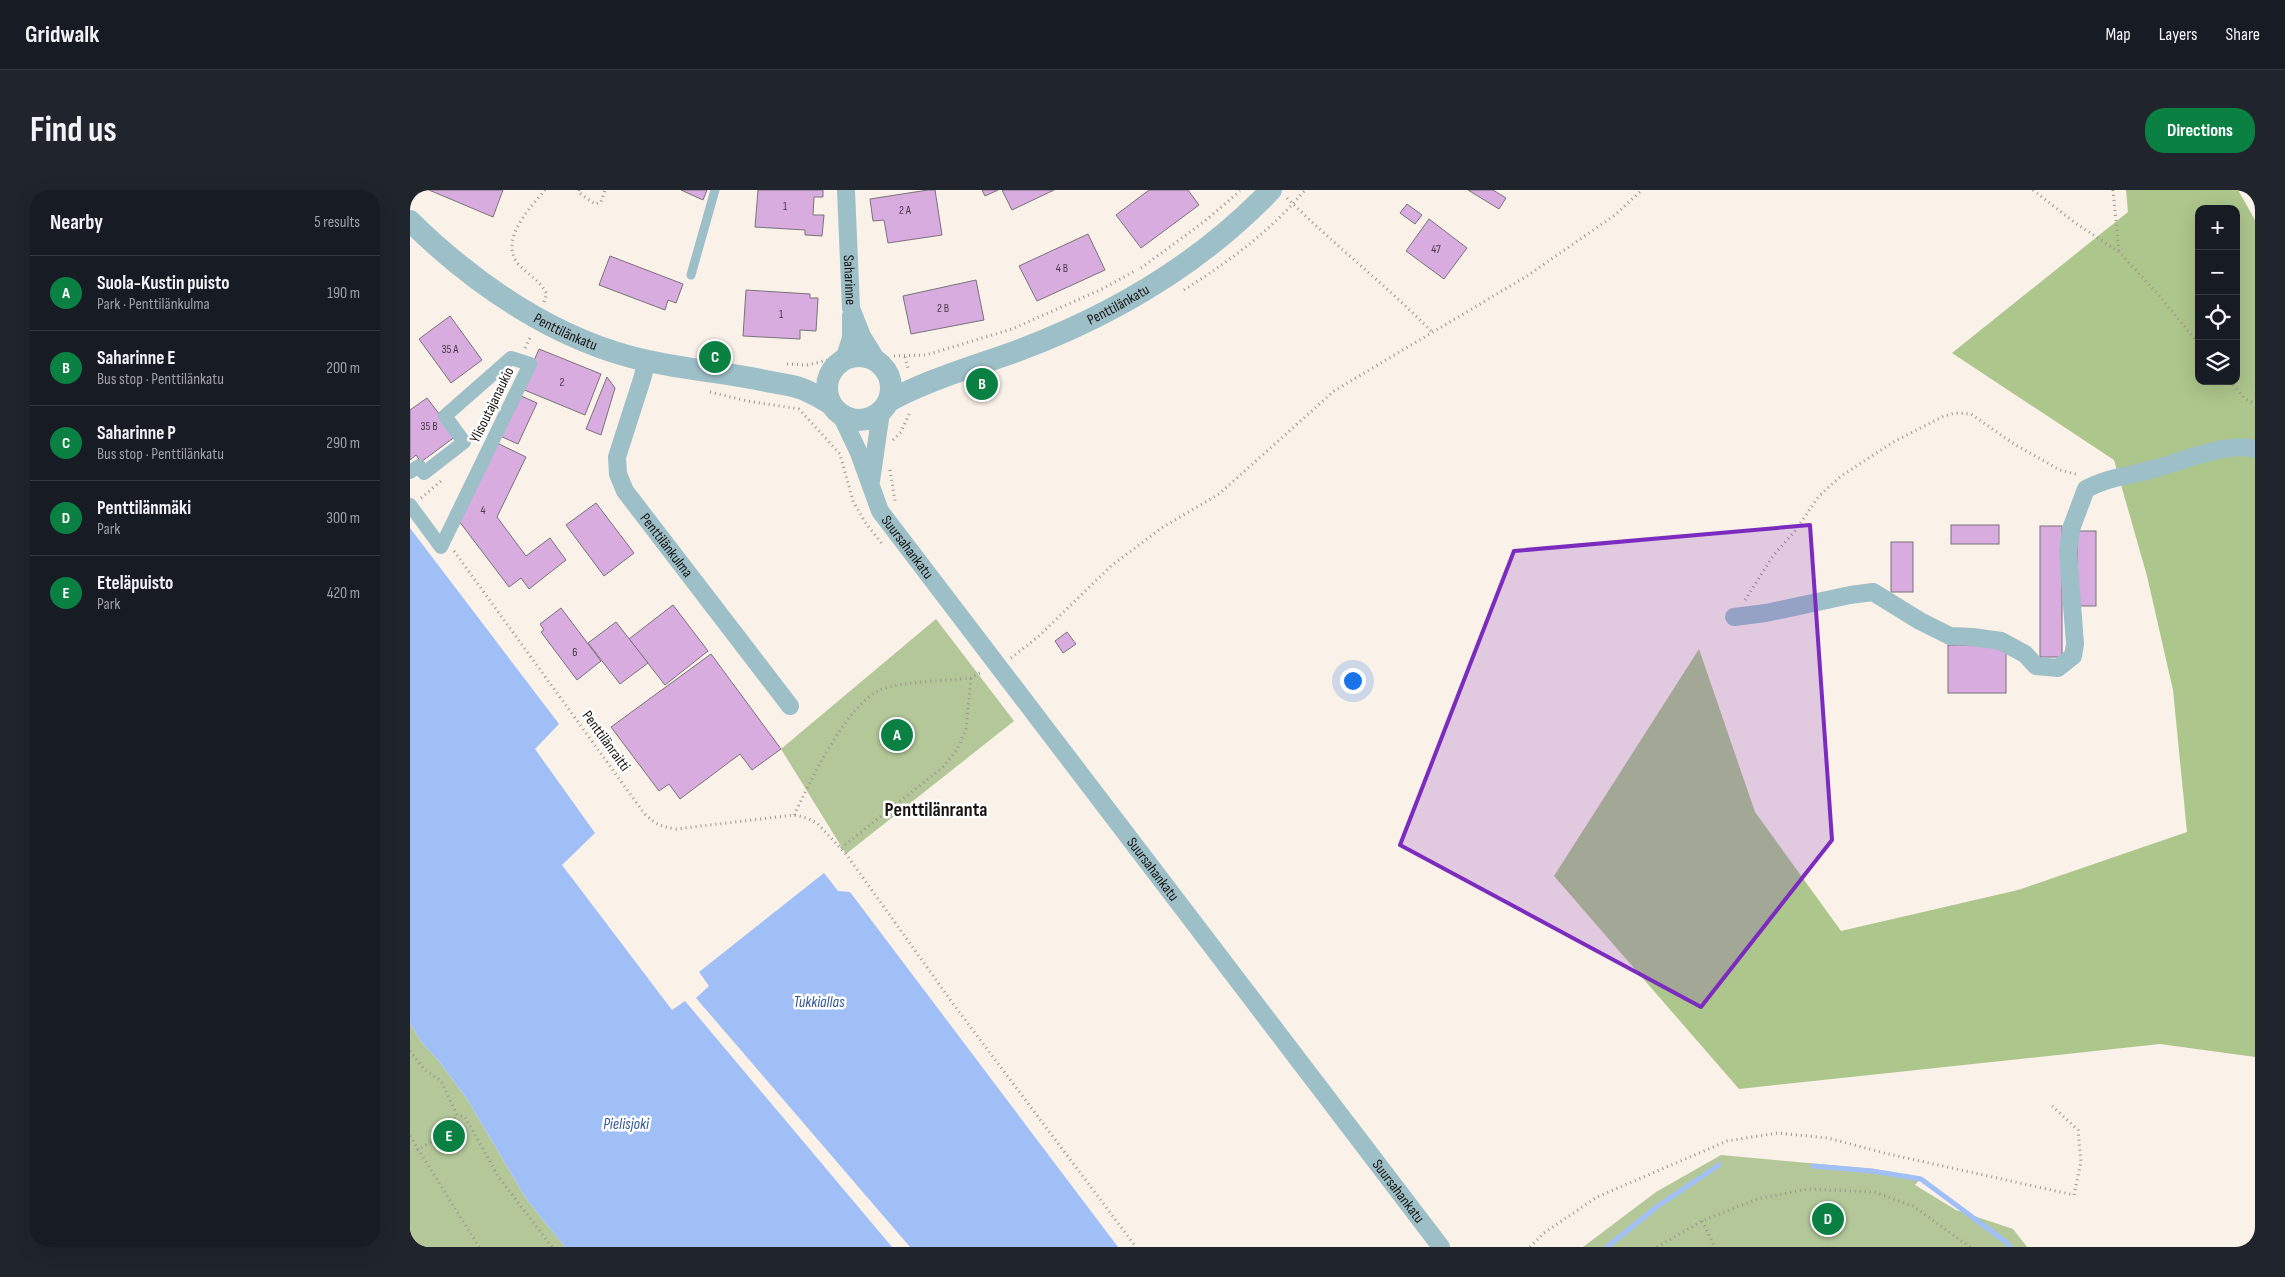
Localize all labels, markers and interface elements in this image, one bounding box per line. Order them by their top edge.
text: Gridwalk [25,20,99,49]
text: Map [2106,24,2131,45]
text: Layers [2159,24,2198,45]
text: Share [2226,24,2260,45]
button: Directions [2145,108,2255,153]
text: Find us [30,109,117,152]
house number: 1 [783,199,788,214]
house number: 2 A [899,203,912,218]
map controls [2195,205,2240,385]
button: + [2195,205,2240,250]
text: Nearby [50,210,103,235]
text: 5 results [314,213,360,232]
house number: 47 [1431,242,1441,257]
button: − [2195,250,2240,295]
street label: Saharinne [839,254,860,305]
house number: 4 B [1056,261,1068,276]
text: Suola-Kustin puisto [97,272,229,295]
street label: Penttilänkatu [1084,280,1153,329]
text: A [62,284,70,303]
text: 190 m [327,284,360,303]
text: Park · Penttilänkulma [97,295,210,314]
button: locate [2195,295,2240,340]
house number: 2 B [937,301,949,316]
house number: 1 [779,307,784,322]
street label: Penttilänkatu [530,309,600,355]
pin: C [699,338,731,376]
button: layers [2195,340,2240,385]
house number: 35 A [442,342,459,357]
text: Saharinne E [97,347,176,370]
text: B [62,359,70,378]
text: 200 m [326,359,360,378]
street label: Ylisoutajanaukio [466,364,518,446]
pin: B [966,365,998,403]
text: Bus stop · Penttilänkatu [97,370,224,389]
house number: 2 [560,375,565,390]
house number: 35 B [420,419,438,434]
text: Saharinne P [97,422,176,445]
text: C [62,434,70,453]
text: 290 m [326,434,360,453]
text: Bus stop · Penttilänkatu [97,445,224,464]
text: Penttilänmäki [97,497,191,520]
house number: 4 [480,503,486,518]
text: D [62,509,70,528]
text: 300 m [326,509,360,528]
street label: Penttilänkulma [636,509,697,581]
street label: Suursahankatu [877,511,938,583]
text: Park [97,520,120,539]
text: Eteläpuisto [97,572,173,595]
text: E [63,584,69,603]
text: 420 m [327,584,360,603]
text: Park [97,595,120,614]
house number: 6 [572,645,578,660]
your location [1340,668,1366,694]
street label: Penttilänraitti [578,707,634,775]
pin: A [881,716,913,754]
district label: Penttilänranta [885,798,987,822]
street label: Suursahankatu [1123,833,1183,905]
water label: Tukkiallas [793,993,845,1012]
water label: Pielisjoki [603,1115,650,1134]
pin: E [433,1117,465,1155]
street label: Suursahankatu [1368,1156,1429,1227]
pin: D [1812,1200,1844,1238]

